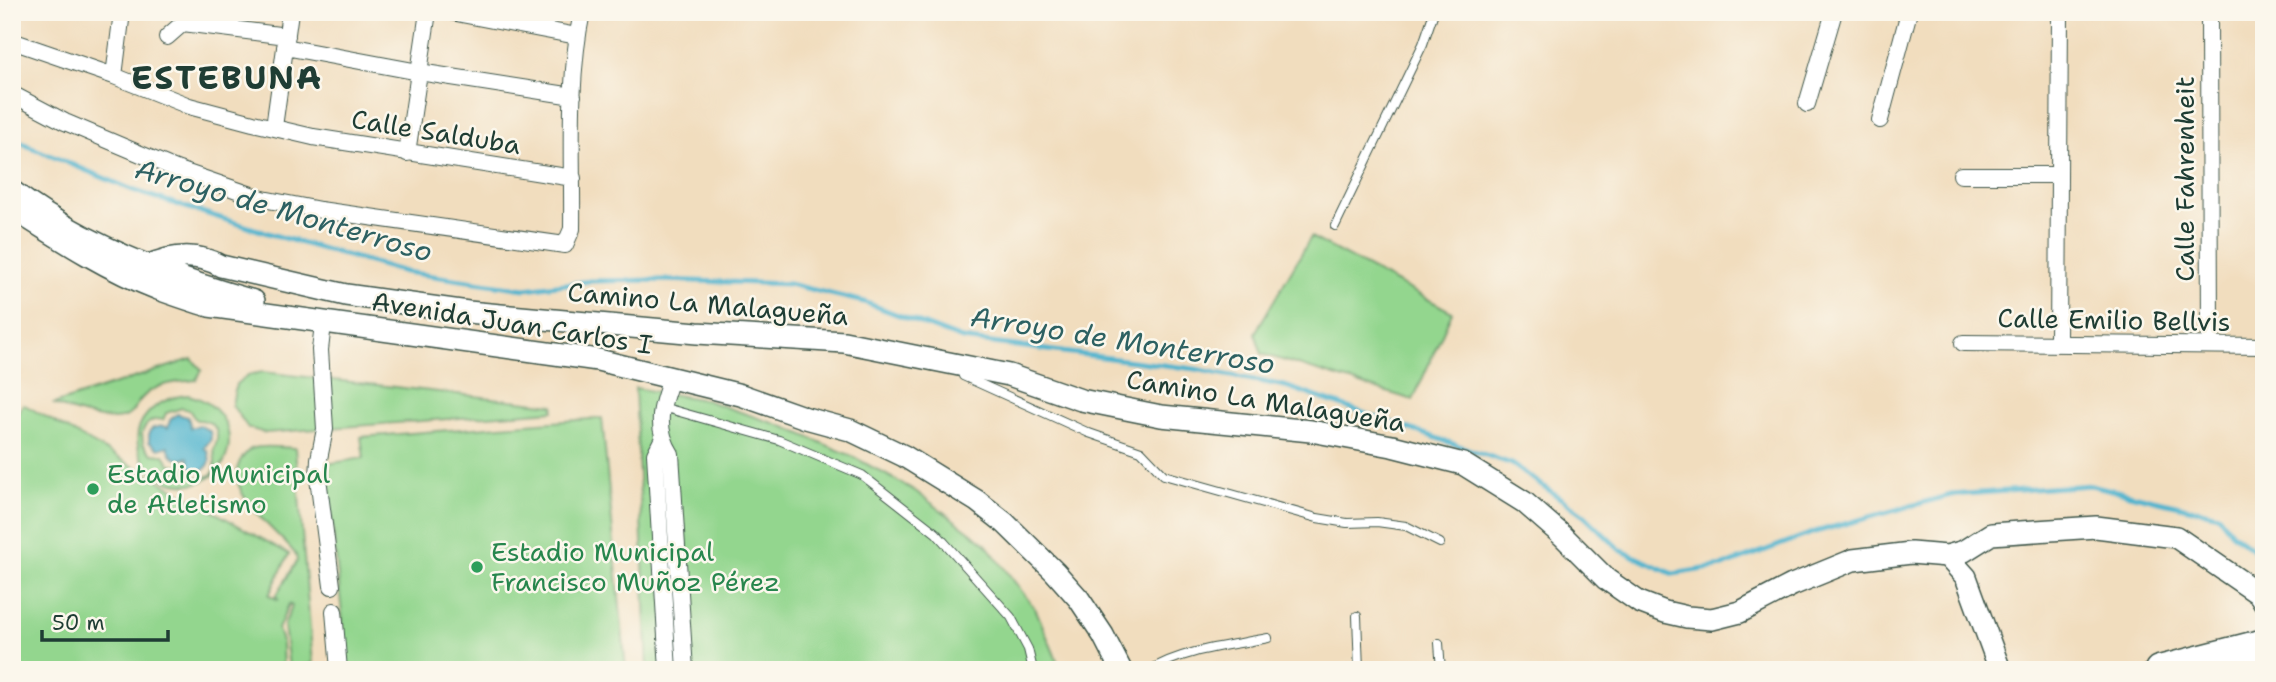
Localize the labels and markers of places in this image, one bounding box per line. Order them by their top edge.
place label: Estadio Municipal de Atletismo [107,456,330,521]
marker: Estadio Municipal de Atletismo [85,481,101,497]
place label: Estadio Municipal Francisco Muñoz Pérez [491,534,780,599]
marker: Estadio Municipal Francisco Muñoz Pérez [469,559,485,575]

